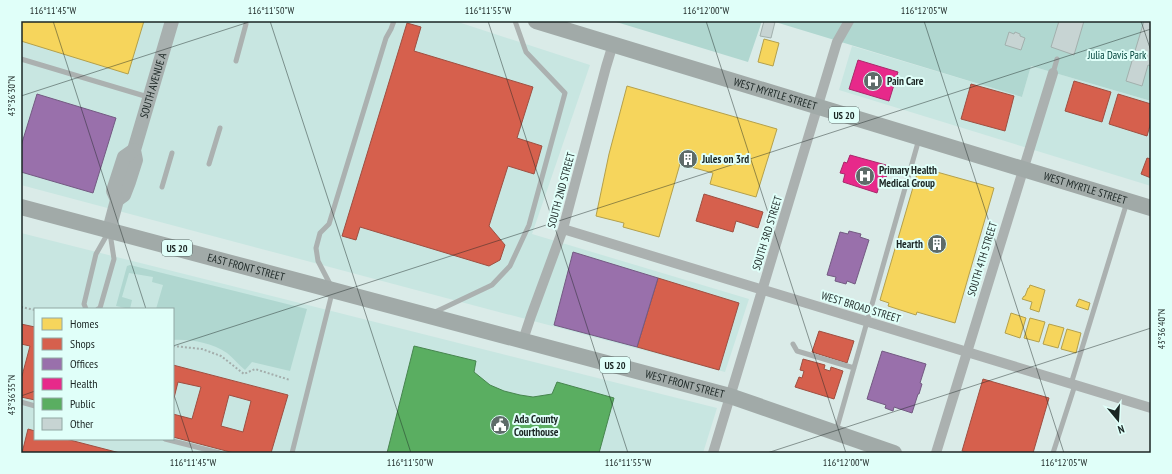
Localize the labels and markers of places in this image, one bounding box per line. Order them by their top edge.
hospital icon: Pain Care [862,70,884,92]
place label: Pain Care [887,74,924,88]
building icon: Jules on 3rd [677,148,699,170]
place label: Jules on 3rd [701,152,749,166]
place label: Primary Health Medical Group [879,163,937,190]
hospital icon: Primary Health Medical Group [854,165,876,187]
building icon: Hearth [926,233,948,255]
place label: Hearth [896,237,923,251]
place label: Ada County Courthouse [513,412,559,439]
public building icon: Ada County Courthouse [489,414,511,436]

